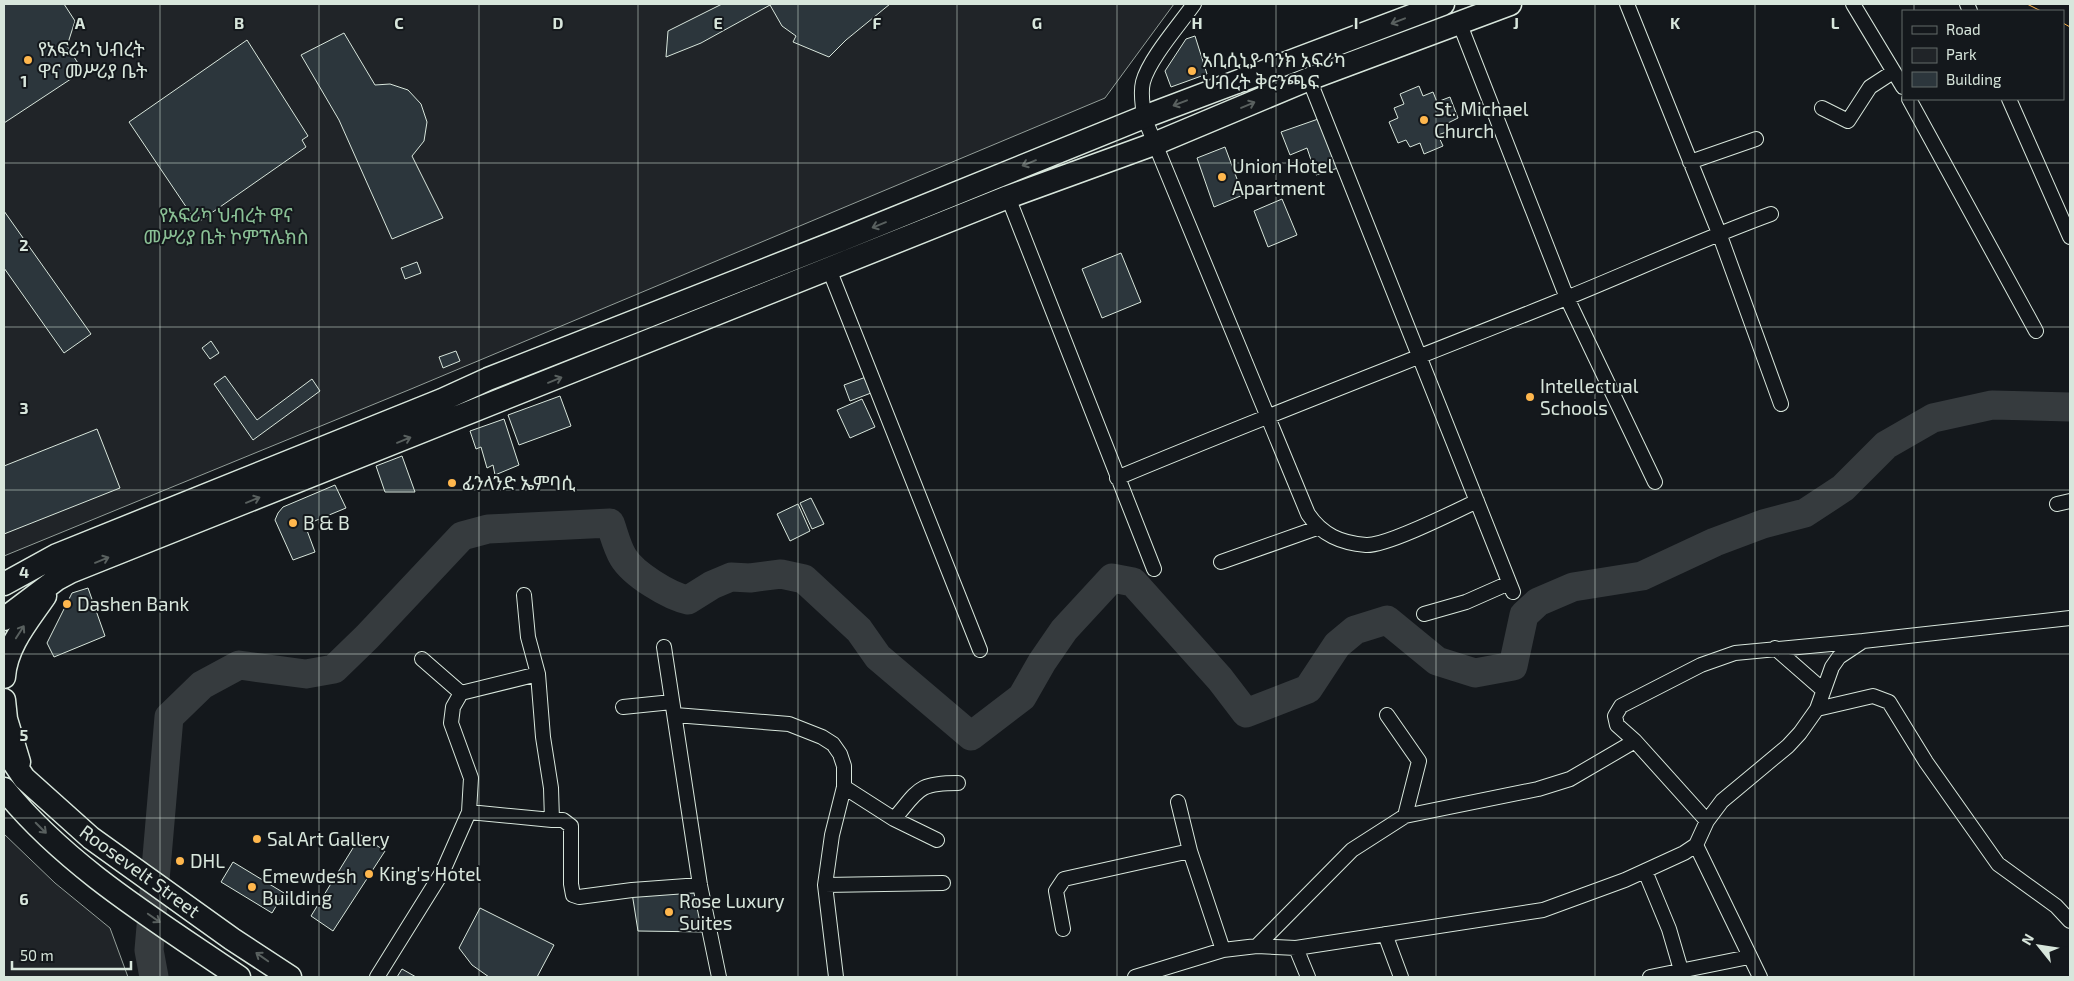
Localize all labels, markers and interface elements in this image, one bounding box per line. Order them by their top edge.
legend [1902,10,2064,100]
text: A [75,13,86,32]
text: B [234,13,244,32]
text: C [394,13,404,32]
text: D [553,13,564,32]
text: E [713,13,723,32]
text: F [873,13,882,32]
text: G [1032,13,1042,32]
text: H [1191,13,1203,32]
text: I [1354,13,1358,32]
text: J [1513,13,1519,32]
text: K [1670,13,1681,32]
text: L [1831,13,1840,32]
one-way arrow [1390,17,1406,26]
text: Road [1946,20,1981,38]
place label: የአፍሪካ ህብረት ዋና መሥሪያ ቤት [38,37,148,82]
text: Park [1946,45,1977,63]
place label: አቢሲኒያ ባንክ አፍሪካ ህብረት ቅርንጫፍ [1202,48,1346,93]
marker: የአፍሪካ ህብረት ዋና መሥሪያ ቤት [22,54,34,66]
marker: አቢሲኒያ ባንክ አፍሪካ ህብረት ቅርንጫፍ [1186,65,1198,77]
text: Building [1946,70,2002,88]
text: 1 [21,71,27,90]
place label: St. Michael Church [1434,97,1529,142]
one-way arrow [1173,99,1188,108]
one-way arrow [1240,100,1255,109]
marker: St. Michael Church [1418,114,1430,126]
place label: Union Hotel Apartment [1232,154,1333,199]
one-way arrow [1022,159,1037,169]
marker: Union Hotel Apartment [1216,171,1228,183]
park label: የአፍሪካ ህብረት ዋና መሥሪያ ቤት ኮምፕሌክስ [143,203,309,248]
one-way arrow [872,220,887,230]
text: 2 [19,235,29,254]
place label: Intellectual Schools [1540,374,1639,419]
one-way arrow [547,375,562,384]
marker: Intellectual Schools [1524,391,1536,403]
text: 3 [19,398,29,417]
one-way arrow [396,435,411,444]
place label: ፊንላንድ ኤምባሲ [462,471,575,494]
marker: ፊንላንድ ኤምባሲ [446,477,458,489]
one-way arrow [245,495,260,504]
place label: B & B [303,511,350,534]
marker: B & B [287,517,299,529]
one-way arrow [94,555,109,564]
text: 4 [19,562,29,581]
place label: Dashen Bank [77,592,189,615]
marker: Dashen Bank [61,598,73,610]
one-way arrow [15,625,25,639]
text: 5 [20,725,29,744]
street label: Roosevelt Street [76,819,205,922]
one-way arrow [35,822,48,834]
place label: Sal Art Gallery [267,827,389,850]
marker: Sal Art Gallery [251,833,263,845]
place label: DHL [190,849,225,872]
marker: DHL [174,855,186,867]
place label: King's Hotel [379,862,481,885]
place label: Emewdesh Building [262,864,357,909]
marker: King's Hotel [363,868,375,880]
marker: Emewdesh Building [246,881,258,893]
text: 6 [19,889,29,908]
place label: Rose Luxury Suites [679,889,785,934]
marker: Rose Luxury Suites [663,906,675,918]
one-way arrow [147,913,161,923]
north arrow [2014,921,2064,971]
text: N [2017,931,2037,948]
scale bar [12,938,131,970]
text: 50 m [20,946,54,964]
one-way arrow [255,952,269,962]

